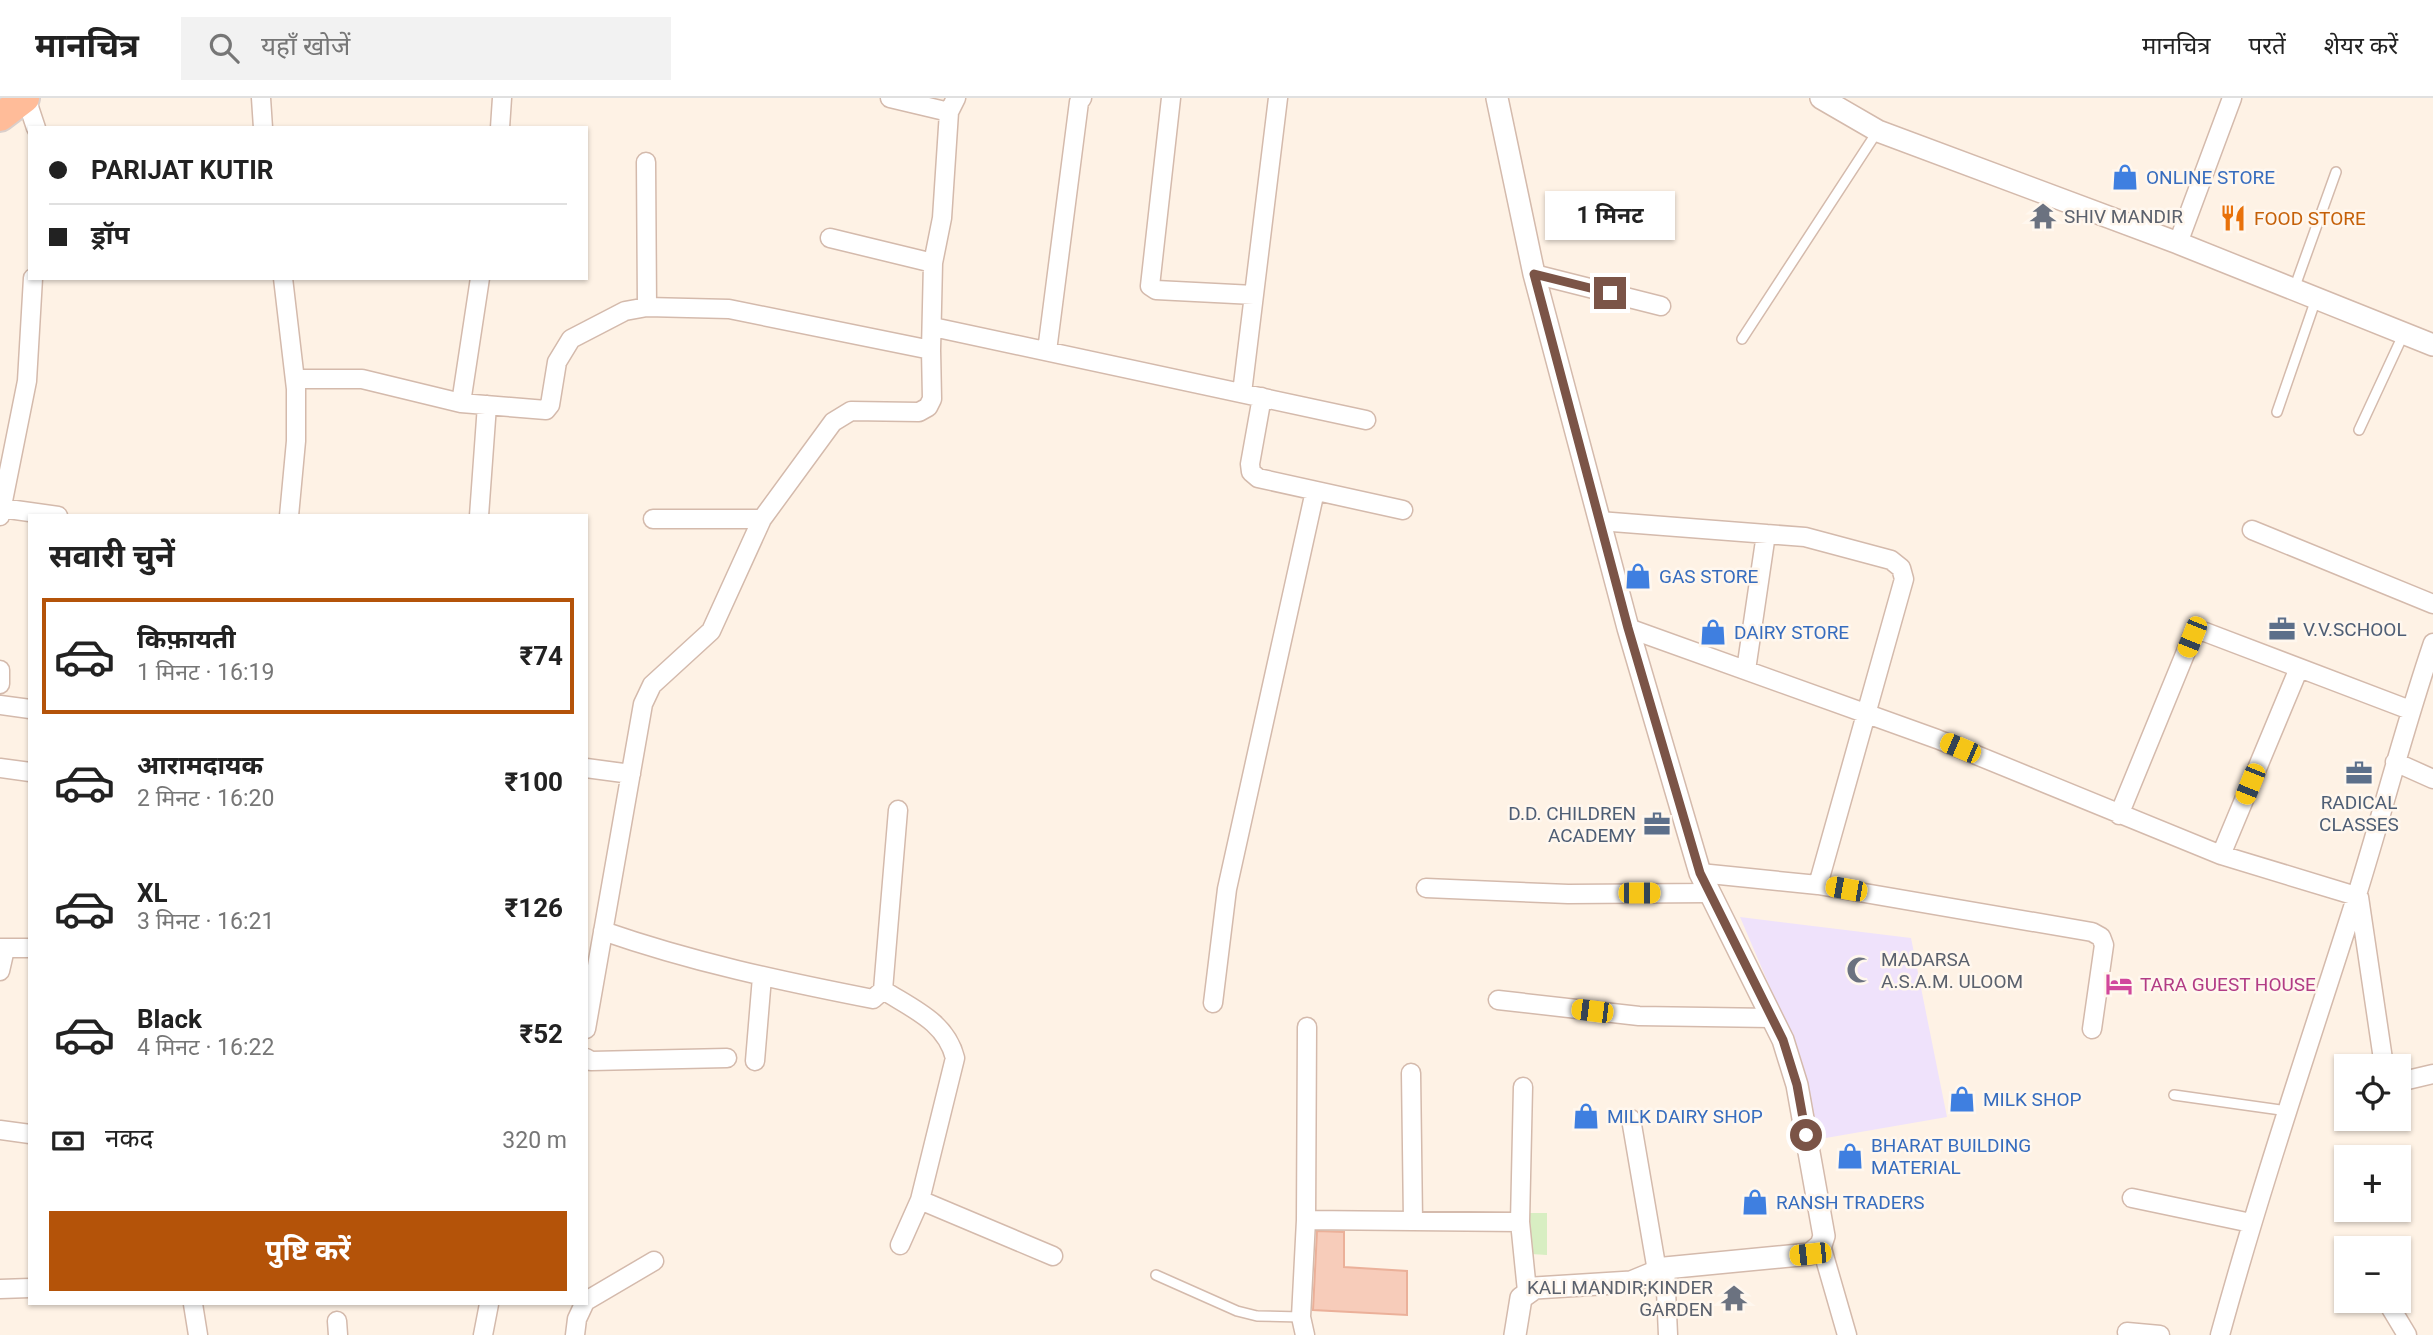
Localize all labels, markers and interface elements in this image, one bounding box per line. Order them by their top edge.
search box [181,17,671,80]
text: मानचित्र [35,26,139,65]
icon: search [205,29,243,67]
text: यहाँ खोजें [261,31,350,61]
text: मानचित्र [2142,32,2211,60]
text: परतें [2249,32,2286,60]
text: शेयर करें [2324,32,2398,60]
text: PARIJAT KUTIR [91,155,273,185]
shop icon: ONLINE STORE [2110,162,2140,192]
place label: ONLINE STORE [2146,166,2275,189]
callout: 1 मिनट [1545,192,1675,240]
temple icon: SHIV MANDIR [2028,201,2058,231]
text: 1 मिनट [1576,202,1644,229]
restaurant icon: FOOD STORE [2218,203,2248,233]
place label: SHIV MANDIR [2064,205,2183,228]
place label: FOOD STORE [2254,207,2366,230]
text: ड्रॉप [91,220,129,250]
route end [1594,277,1626,309]
text: सवारी चुनें [49,537,175,575]
shop icon: GAS STORE [1623,561,1653,591]
place label: GAS STORE [1659,565,1758,588]
car [2175,614,2210,660]
office icon: V.V.SCHOOL [2267,614,2297,644]
shop icon: DAIRY STORE [1698,617,1728,647]
place label: V.V.SCHOOL [2303,618,2407,641]
place label: DAIRY STORE [1734,621,1849,644]
text: किफ़ायती [137,624,236,654]
icon: car [53,625,116,688]
text: ₹74 [519,641,563,671]
text: 1 मिनट · 16:19 [137,659,274,686]
car [1937,730,1984,766]
text: आरामदायक [137,750,263,780]
icon: car [53,751,116,814]
office icon: RADICAL CLASSES [2344,758,2374,788]
car [2233,761,2268,807]
text: ₹100 [505,767,563,797]
text: 2 मिनट · 16:20 [137,785,274,812]
place label: RADICAL CLASSES [2319,791,2399,836]
place label: D.D. CHILDREN ACADEMY [1508,802,1637,847]
office icon: D.D. CHILDREN ACADEMY [1642,809,1672,839]
car [1824,875,1869,903]
icon: car [53,877,116,940]
text: XL [137,878,168,908]
car [1619,883,1661,904]
text: ₹126 [505,893,563,923]
text: 3 मिनट · 16:21 [137,908,274,935]
place label: MADARSA A.S.A.M. ULOOM [1881,948,2023,993]
mosque icon: MADARSA A.S.A.M. ULOOM [1845,955,1875,985]
hotel icon: TARA GUEST HOUSE [2104,969,2134,999]
place label: TARA GUEST HOUSE [2140,973,2316,996]
car [1570,998,1615,1024]
icon: car [53,1003,116,1066]
text: Black [137,1004,202,1034]
text: ₹52 [519,1019,563,1049]
text: 4 मिनट · 16:22 [137,1034,274,1061]
map controls [2334,1054,2411,1313]
button: locate [2334,1054,2411,1131]
shop icon: MILK SHOP [1947,1084,1977,1114]
place label: MILK SHOP [1983,1088,2082,1111]
shop icon: MILK DAIRY SHOP [1571,1101,1601,1131]
place label: MILK DAIRY SHOP [1607,1105,1763,1128]
route start [1790,1119,1822,1151]
icon: cash [49,1122,87,1160]
text: नकद [105,1123,153,1153]
text: 320 m [502,1127,567,1154]
place label: BHARAT BUILDING MATERIAL [1871,1134,2031,1179]
shop icon: BHARAT BUILDING MATERIAL [1835,1141,1865,1171]
button: + [2334,1145,2411,1222]
shop icon: RANSH TRADERS [1740,1187,1770,1217]
place label: RANSH TRADERS [1776,1191,1925,1214]
button: पुष्टि करें [49,1211,567,1291]
button: − [2334,1236,2411,1313]
car [1789,1241,1832,1267]
place label: KALI MANDIR;KINDER GARDEN [1527,1276,1713,1321]
temple icon: KALI MANDIR;KINDER GARDEN [1719,1283,1749,1313]

